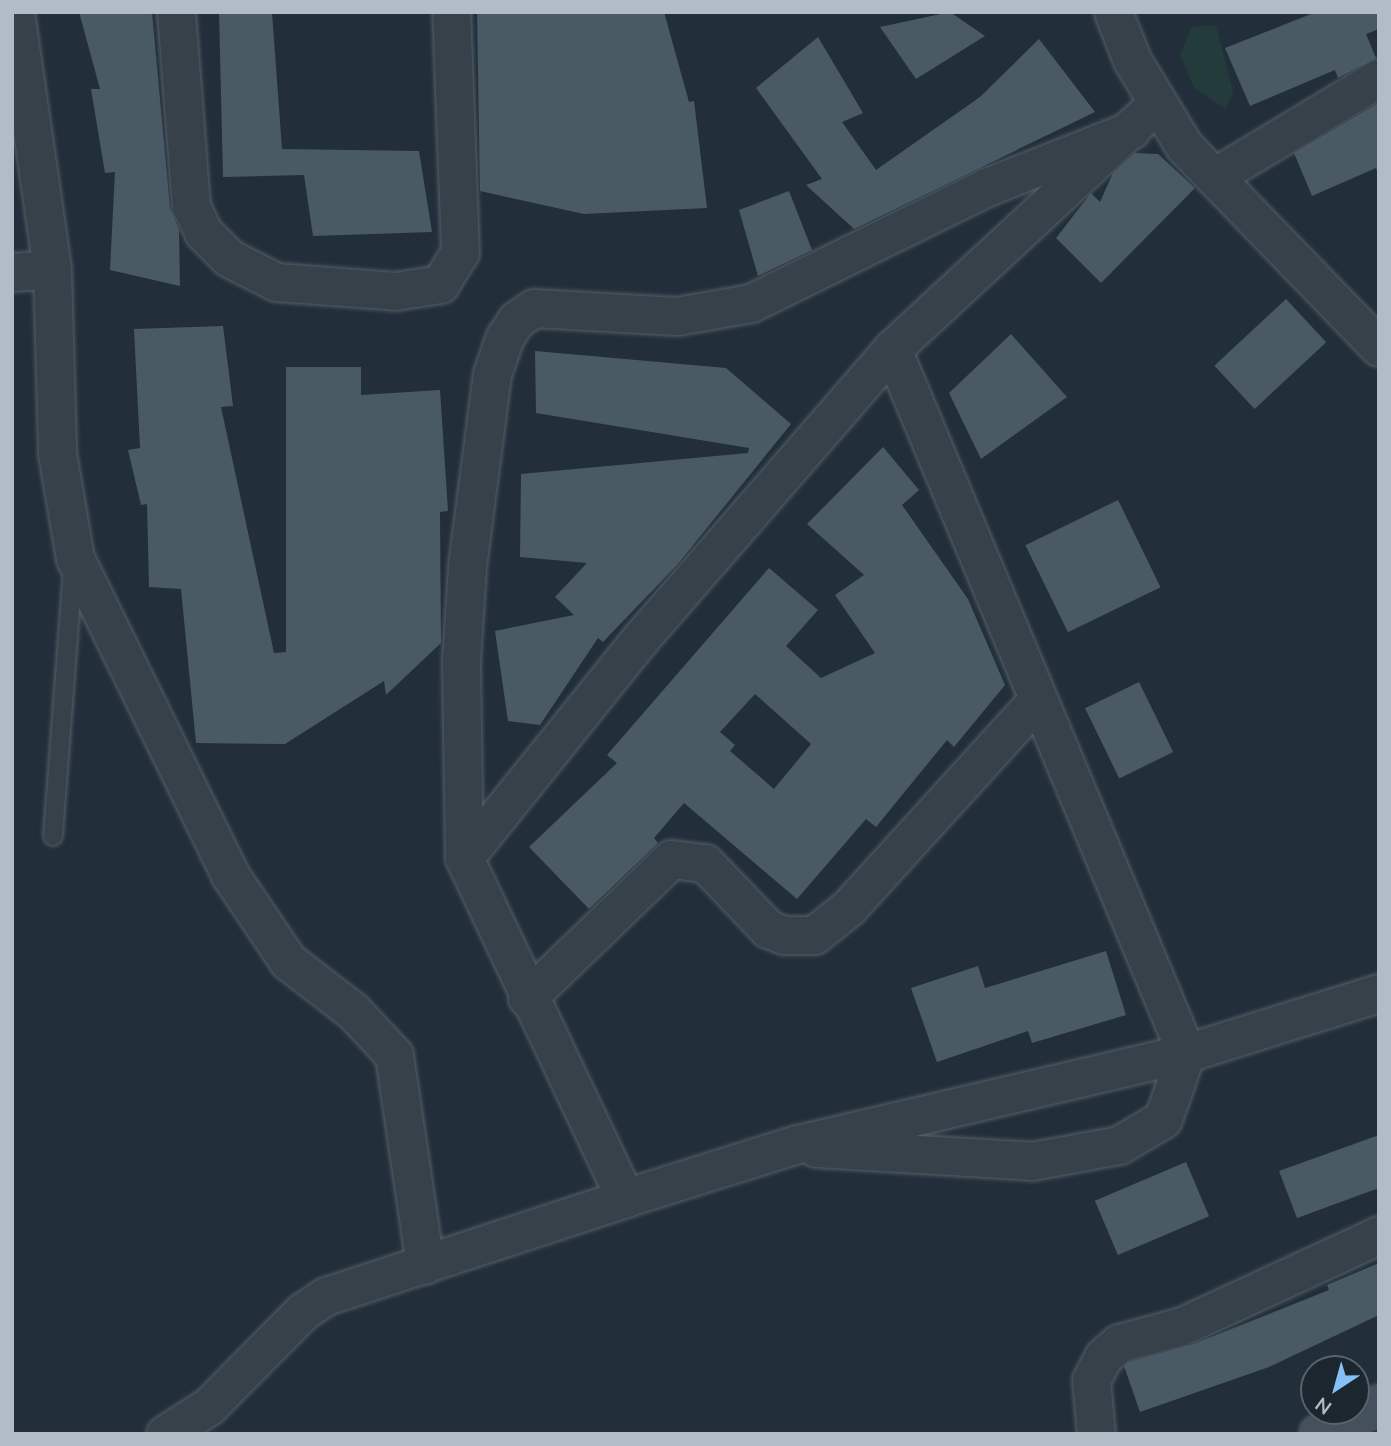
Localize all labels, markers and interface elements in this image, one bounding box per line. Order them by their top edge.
north arrow [1300,1355,1370,1425]
text: N [1310,1391,1337,1420]

